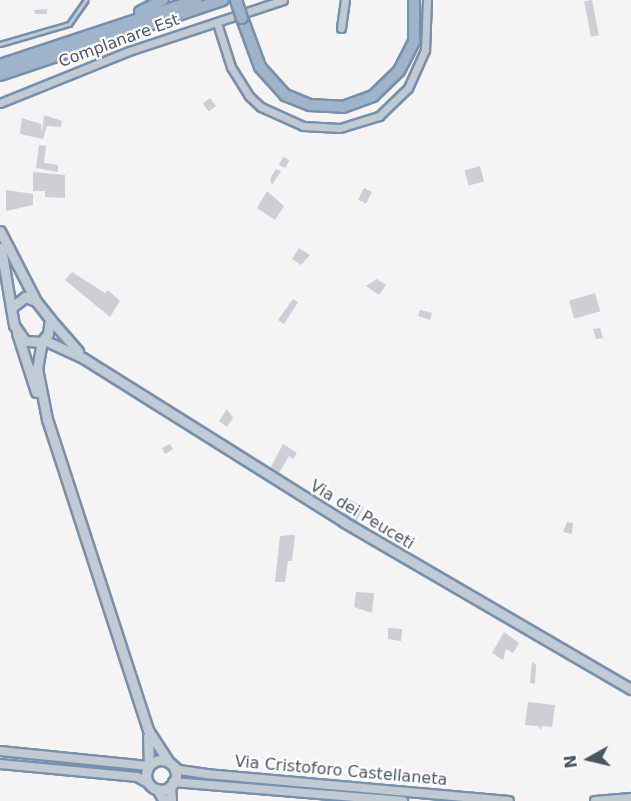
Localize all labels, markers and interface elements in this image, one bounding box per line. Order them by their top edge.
street label: Complanare Est [56,10,182,72]
street label: Via dei Peuceti [307,476,417,554]
north arrow [559,729,619,789]
street label: Via Cristoforo Castellaneta [234,752,448,790]
text: N [560,754,581,770]

